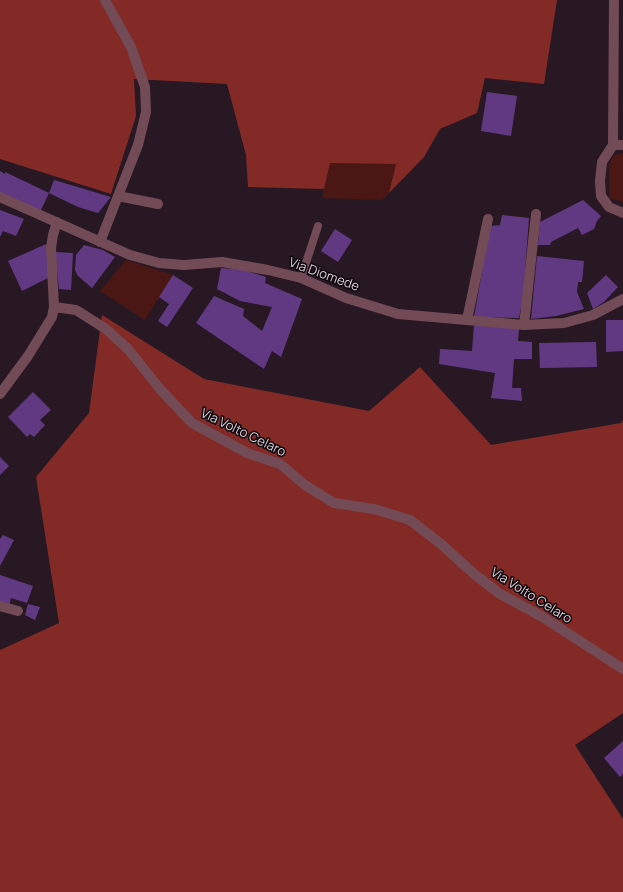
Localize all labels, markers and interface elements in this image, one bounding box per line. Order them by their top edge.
street label: Via Diomede [287,255,361,295]
street label: Via Volto Celaro [198,406,288,460]
street label: Via Volto Celaro [487,565,575,627]

